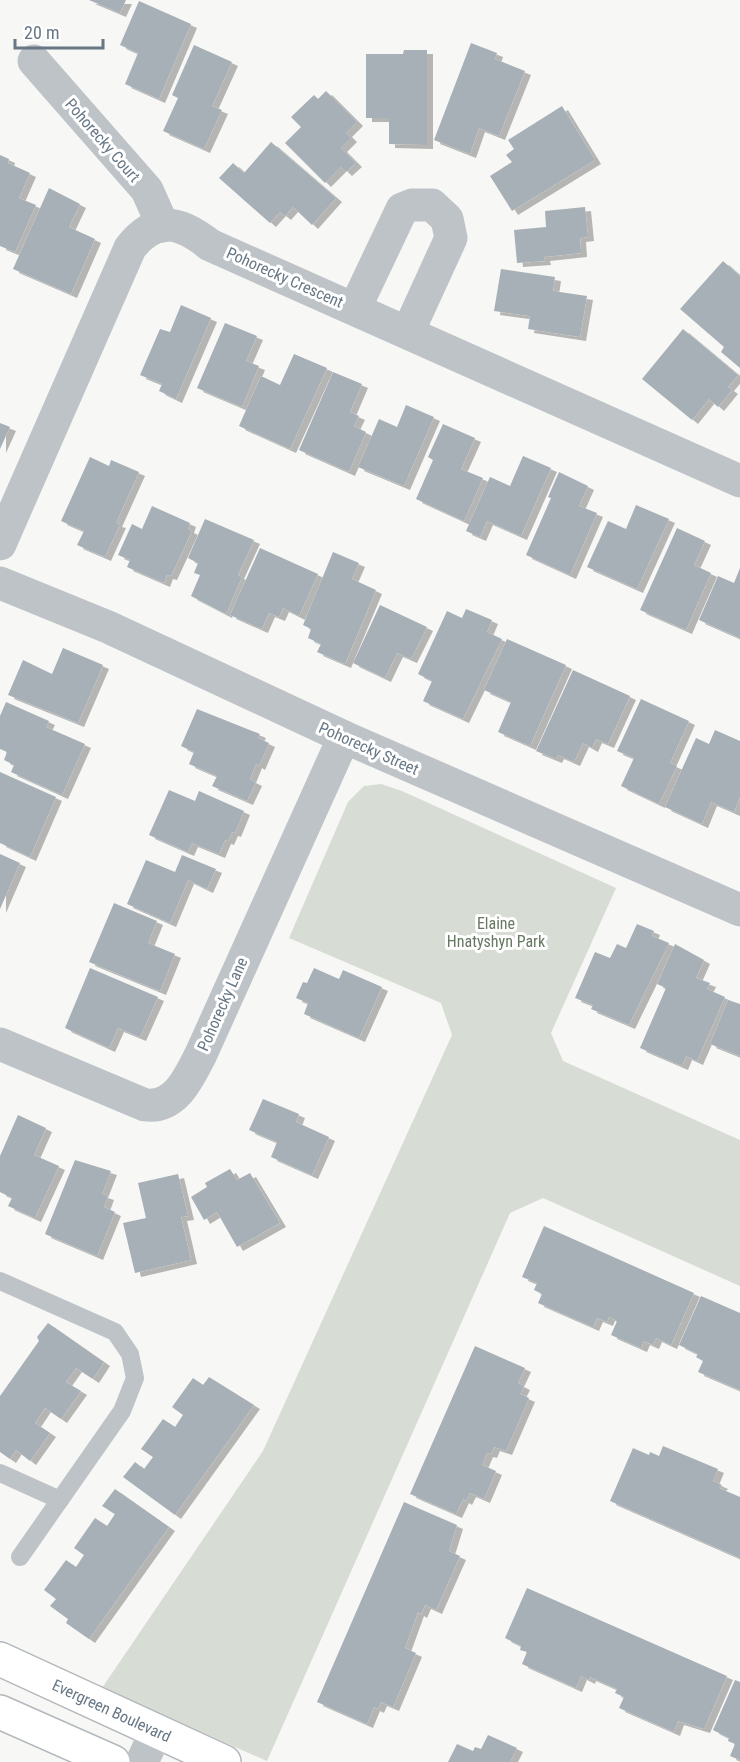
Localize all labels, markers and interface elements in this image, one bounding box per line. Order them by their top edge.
scale bar [15,12,104,50]
text: 20 m [24,22,59,43]
street label: Pohorecky Court [61,95,144,186]
street label: Pohorecky Crescent [224,243,346,312]
street label: Pohorecky Street [316,718,422,779]
park label: Elaine Hnatyshyn Park [447,914,546,951]
street label: Pohorecky Lane [193,955,252,1054]
street label: Evergreen Boulevard [49,1675,174,1746]

